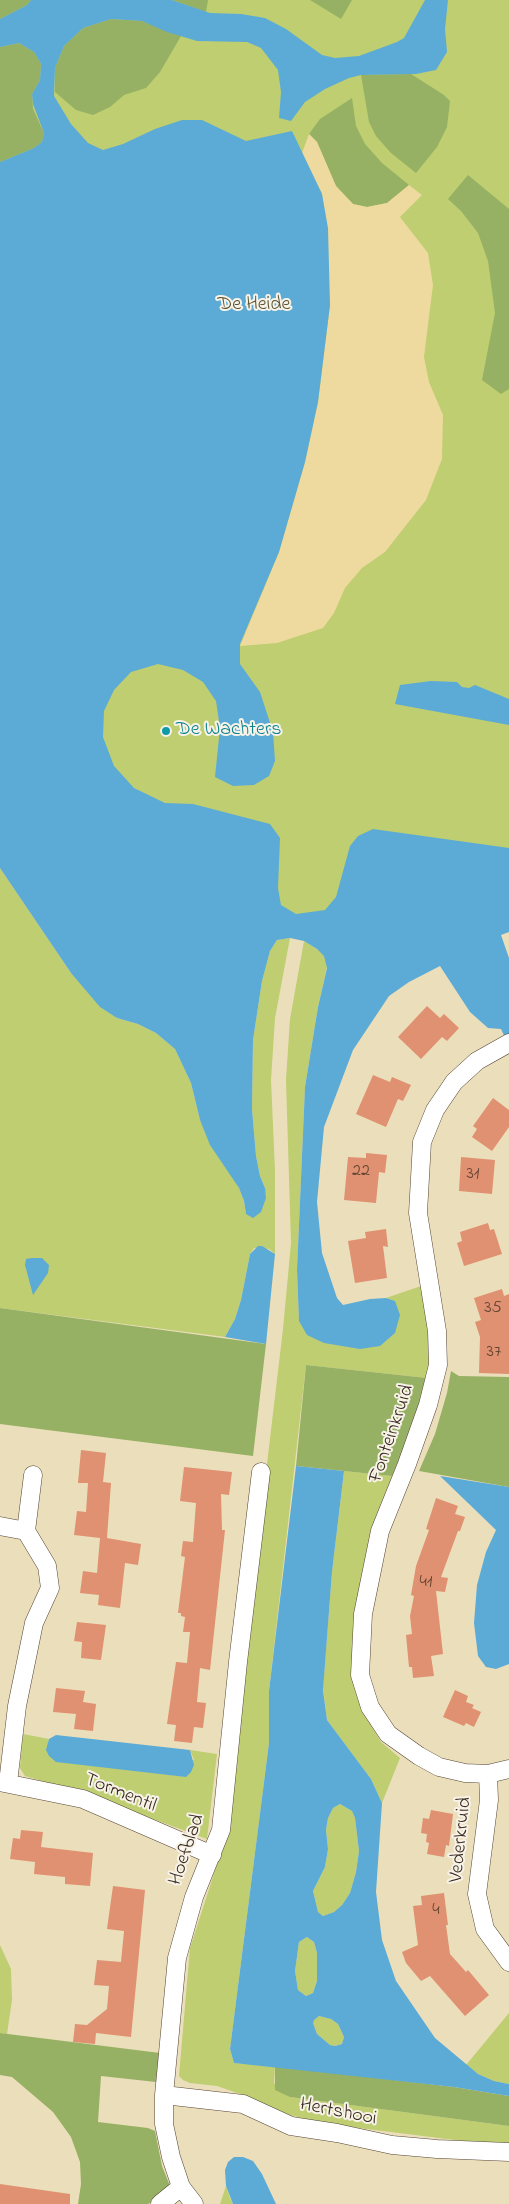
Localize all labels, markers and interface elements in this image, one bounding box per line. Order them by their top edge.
park label: De Heide [217,294,291,318]
place label: De Wachters [176,719,281,743]
marker: De Wachters [160,725,172,737]
house number: 22 [352,1161,370,1183]
house number: 31 [466,1164,480,1186]
house number: 35 [484,1298,502,1320]
house number: 37 [487,1342,501,1364]
street label: Fonteinkruid [365,1382,421,1486]
house number: 41 [419,1572,433,1594]
street label: Tormentil [81,1769,159,1819]
street label: Vederkruid [446,1796,478,1884]
street label: Hoefblad [165,1811,211,1889]
house number: 4 [432,1900,440,1922]
street label: Hertshooi [298,2094,378,2132]

